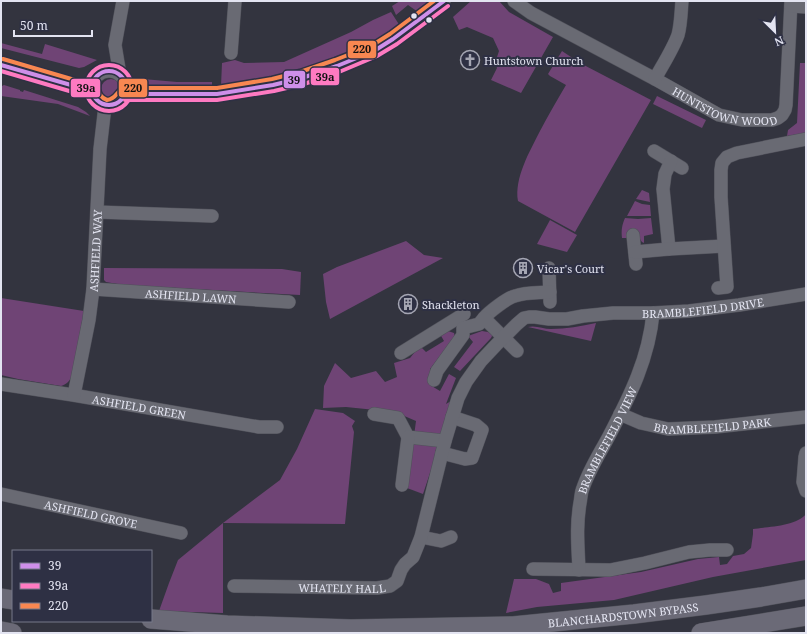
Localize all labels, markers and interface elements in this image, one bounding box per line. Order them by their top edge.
unlabelled marker [409,11,419,21]
scale bar [14,12,92,38]
north arrow [755,12,795,52]
unlabelled marker [424,15,434,25]
text: 50 m [20,17,48,34]
text: N [772,33,786,50]
line badge: 220 [347,40,377,59]
text: 220 [353,41,371,56]
church icon: Huntstown Church [459,49,481,71]
place label: Huntstown Church [484,53,584,68]
line badge: 39a [310,67,340,86]
text: 39a [315,69,335,84]
line badge: 39 [283,70,306,89]
text: 39 [288,72,300,87]
line badge: 39a [70,78,101,98]
line badge: 220 [118,78,148,98]
text: 39a [76,80,96,95]
text: 220 [124,80,142,95]
street label: HUNTSTOWN WOOD [670,83,779,128]
street label: ASHFIELD WAY [85,209,104,292]
building icon: Vicar's Court [512,257,534,279]
place label: Vicar's Court [537,261,604,276]
street label: ASHFIELD LAWN [145,285,237,306]
building icon: Shackleton [397,293,419,315]
street label: BRAMBLEFIELD DRIVE [642,294,765,321]
place label: Shackleton [422,297,480,312]
street label: BRAMBLEFIELD VIEW [574,384,640,496]
street label: ASHFIELD GREEN [91,391,188,422]
street label: BRAMBLEFIELD PARK [653,413,772,437]
street label: ASHFIELD GROVE [43,496,139,531]
legend [12,550,152,622]
text: 39 [48,557,61,574]
text: 39a [48,577,68,594]
street label: WHATELY HALL [298,579,387,596]
text: 220 [48,597,68,614]
street label: BLANCHARDSTOWN BYPASS [547,599,699,630]

